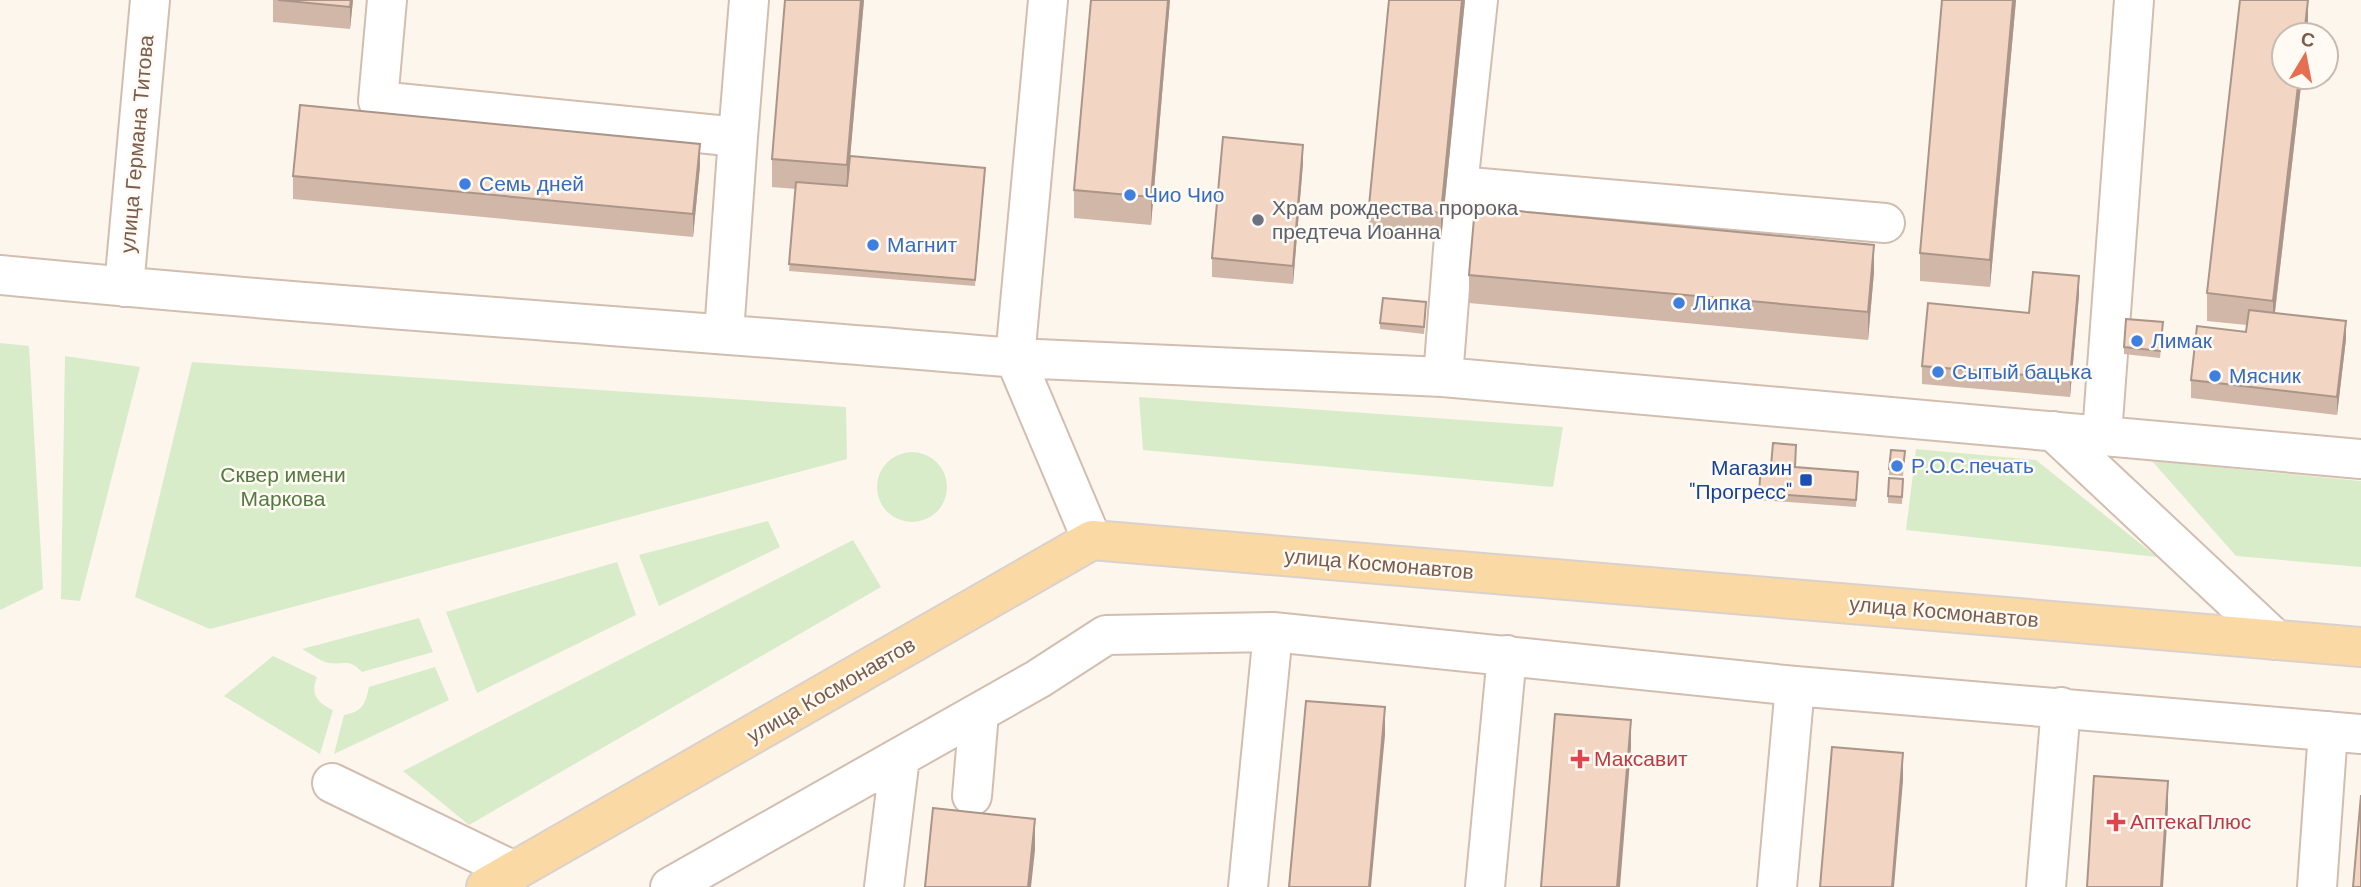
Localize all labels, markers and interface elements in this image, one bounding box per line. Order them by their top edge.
north arrow [2270,21,2340,91]
text: С [2299,26,2317,53]
street label: улица Германа Титова [114,33,161,254]
place label: Семь дней [479,170,584,198]
marker: Семь дней [457,176,473,192]
place label: Чио Чио [1144,181,1224,209]
marker: Чио Чио [1122,187,1138,203]
place label: Храм рождества пророка предтеча Иоанна [1272,194,1519,246]
marker: Храм рождества пророка предтеча Иоанна [1250,212,1266,228]
place label: Магнит [887,231,957,259]
marker: Магнит [865,237,881,253]
place label: Липка [1693,289,1752,317]
marker: Липка [1671,295,1687,311]
place label: Лимак [2151,327,2213,355]
marker: Лимак [2129,333,2145,349]
place label: Сытый бацька [1952,358,2092,386]
place label: Мясник [2229,362,2302,390]
marker: Сытый бацька [1930,364,1946,380]
marker: Мясник [2207,368,2223,384]
place label: Р.О.С.печать [1911,452,2034,480]
place label: Магазин "Прогресс" [1689,454,1792,506]
marker: Р.О.С.печать [1889,458,1905,474]
park label: Сквер имени Маркова [220,461,346,513]
marker: Магазин "Прогресс" [1798,472,1814,488]
street label: улица Космонавтов [1283,542,1475,586]
street label: улица Космонавтов [1848,590,2040,634]
street label: улица Космонавтов [742,630,920,750]
place label: Максавит [1594,745,1688,773]
marker: Максавит [1572,751,1588,767]
place label: АптекаПлюс [2130,808,2251,836]
marker: АптекаПлюс [2108,814,2124,830]

